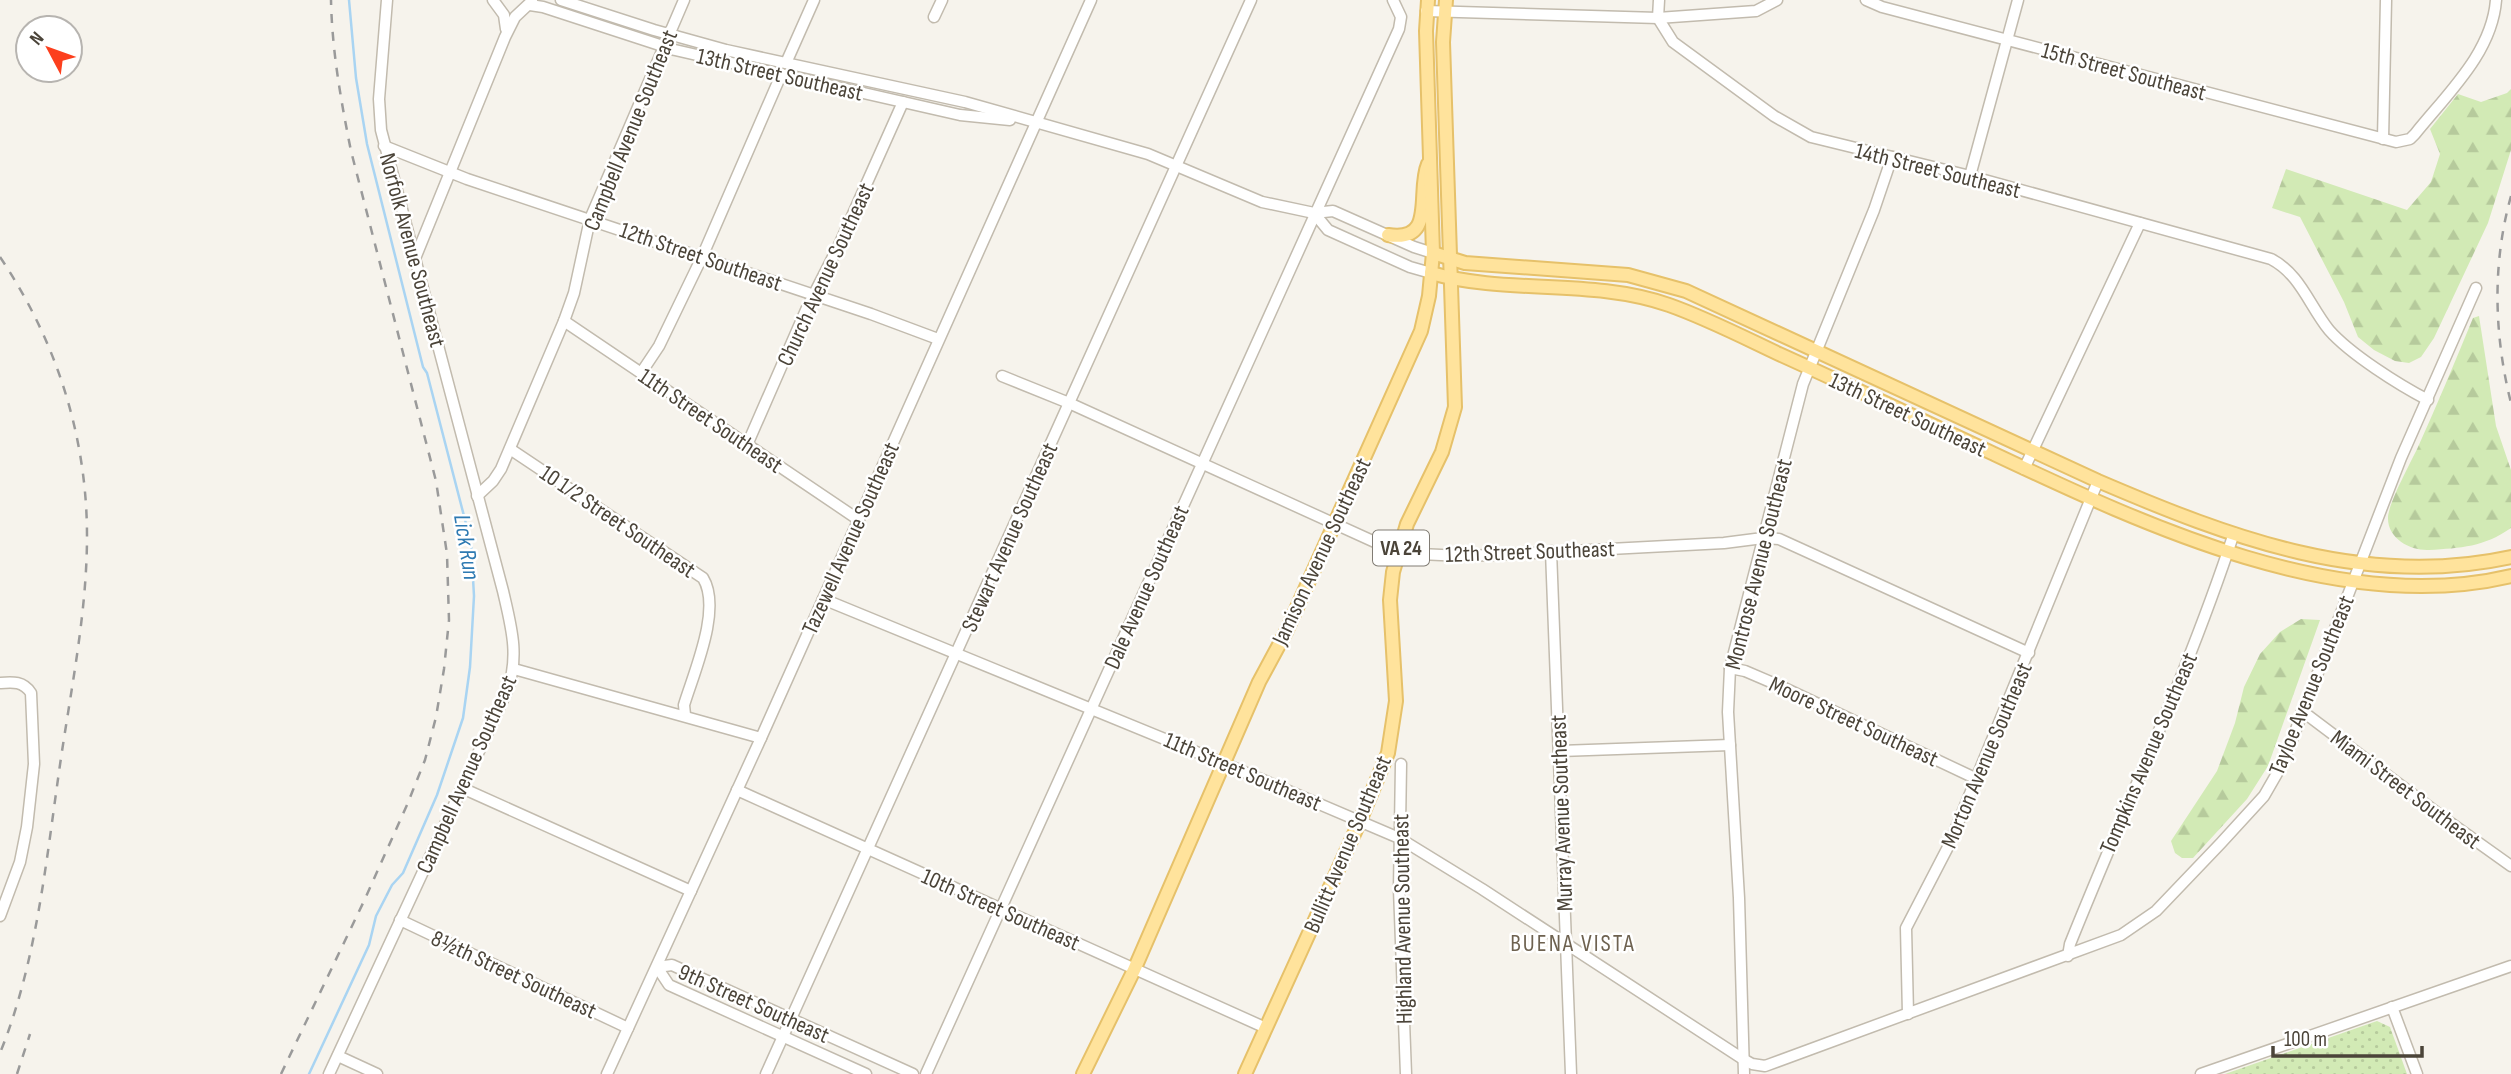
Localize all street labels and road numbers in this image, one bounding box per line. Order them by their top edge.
street label: Campbell Avenue Southeast [578,26,684,235]
street label: 15th Street Southeast [2038,37,2209,107]
street label: 13th Street Southeast [694,42,866,108]
street label: 14th Street Southeast [1852,137,2023,205]
street label: Norfolk Avenue Southeast [373,150,451,350]
street label: Church Avenue Southeast [771,178,881,370]
street label: 12th Street Southeast [616,216,785,298]
street label: 11th Street Southeast [633,362,788,479]
street label: 13th Street Southeast [1825,366,1990,463]
street label: Tazewell Avenue Southeast [796,438,906,639]
street label: Stewart Avenue Southeast [956,439,1064,636]
street label: Jamison Avenue Southeast [1266,453,1378,650]
street label: Montrose Avenue Southeast [1719,456,1799,673]
street label: 10 1/2 Street Southeast [534,459,701,584]
street label: Dale Avenue Southeast [1098,501,1196,674]
road number: VA 24 [1373,530,1429,566]
street label: 12th Street Southeast [1445,535,1615,569]
street label: Tayloe Avenue Southeast [2263,591,2361,779]
street label: Tompkins Avenue Southeast [2094,649,2204,858]
street label: Morton Avenue Southeast [1935,658,2039,852]
street label: Moore Street Southeast [1765,670,1943,773]
street label: Campbell Avenue Southeast [411,671,523,878]
street label: Murray Avenue Southeast [1545,714,1579,912]
street label: Miami Street Southeast [2325,724,2486,855]
street label: 11th Street Southeast [1160,726,1325,818]
street label: Bullitt Avenue Southeast [1298,751,1398,937]
street label: Highland Avenue Southeast [1387,814,1419,1024]
street label: 10th Street Southeast [917,863,1084,957]
street label: 8½th Street Southeast [427,924,601,1025]
street label: 9th Street Southeast [674,958,833,1050]

